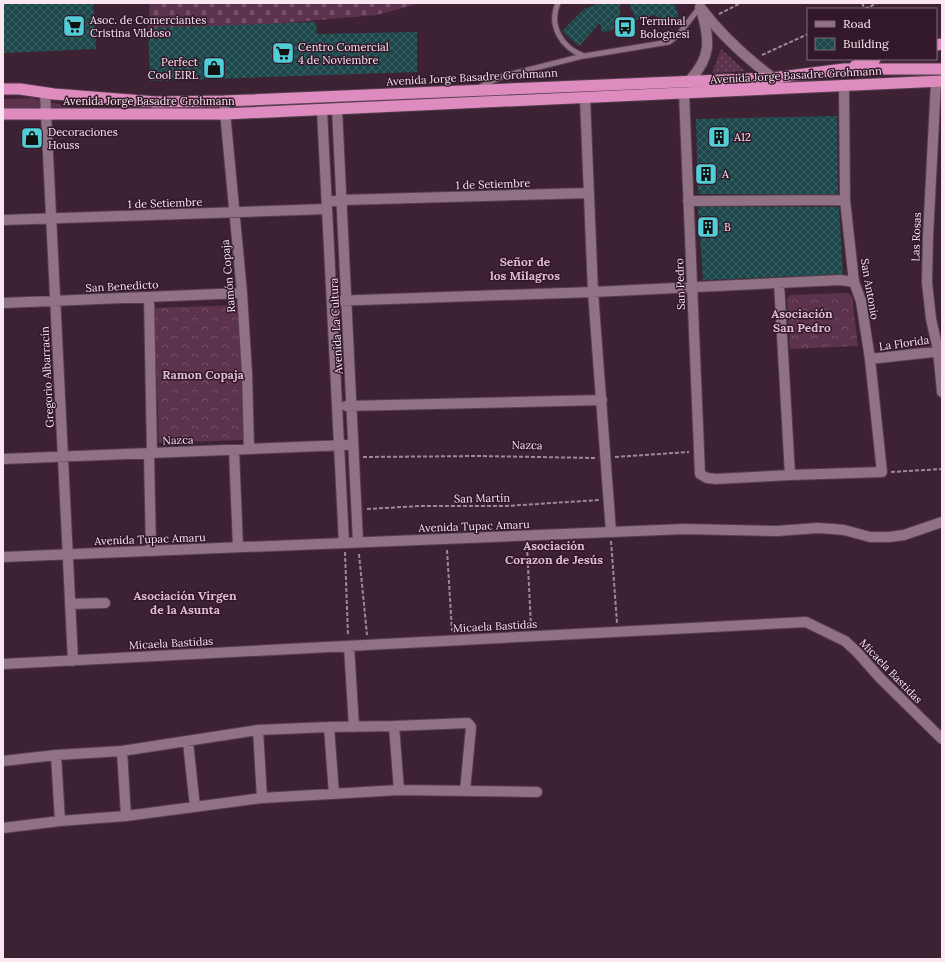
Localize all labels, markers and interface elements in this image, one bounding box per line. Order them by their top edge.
legend [807,8,937,60]
supermarket icon: Asoc. de Comerciantes Cristina Vildoso [61,13,87,39]
place label: Asoc. de Comerciantes Cristina Vildoso [89,13,206,40]
bus stop icon: Terminal Bolognesi [612,14,638,40]
place label: Terminal Bolognesi [640,14,690,41]
text: Road [843,16,871,31]
text: Building [843,36,889,51]
supermarket icon: Centro Comercial 4 de Noviembre [270,40,296,66]
place label: Centro Comercial 4 de Noviembre [298,40,389,67]
place label: Perfect Cool EIRL [148,55,199,82]
shop icon: Perfect Cool EIRL [201,55,227,81]
street label: Avenida Jorge Basadre Grohmann [709,64,882,87]
street label: Avenida Jorge Basadre Grohmann [385,66,558,89]
street label: Avenida Jorge Basadre Grohmann [62,94,235,108]
building icon: A12 [706,124,732,150]
shop icon: Decoraciones Houss [19,125,45,151]
place label: Decoraciones Houss [48,125,118,152]
place label: A12 [733,130,751,144]
building icon: A [693,161,719,187]
place label: A [721,167,730,181]
street label: 1 de Setiembre [455,176,531,192]
street label: 1 de Setiembre [127,195,203,211]
street label: Las Rosas [908,212,924,262]
building icon: B [695,214,721,240]
place label: B [724,220,731,234]
street label: Ramón Copaja [218,239,238,313]
district label: Señor de los Milagros [490,254,560,283]
street label: San Antonio [858,257,882,321]
street label: San Pedro [672,258,688,310]
street label: San Benedicto [85,277,159,295]
street label: Avenida La Cultura [326,277,346,376]
district label: Asociación San Pedro [771,306,833,335]
street label: Gregorio Albarracín [37,326,57,428]
street label: La Florida [878,332,930,353]
district label: Ramon Copaja [162,367,245,382]
street label: Nazca [162,432,194,448]
street label: Nazca [511,438,543,452]
street label: San Martín [454,491,511,505]
street label: Avenida Tupac Amaru [417,517,530,535]
street label: Avenida Tupac Amaru [93,530,206,548]
district label: Asociación Corazon de Jesús [505,538,603,567]
district label: Asociación Virgen de la Asunta [133,588,237,617]
street label: Micaela Bastidas [452,617,538,635]
street label: Micaela Bastidas [128,634,214,652]
street label: Micaela Bastidas [857,636,925,706]

